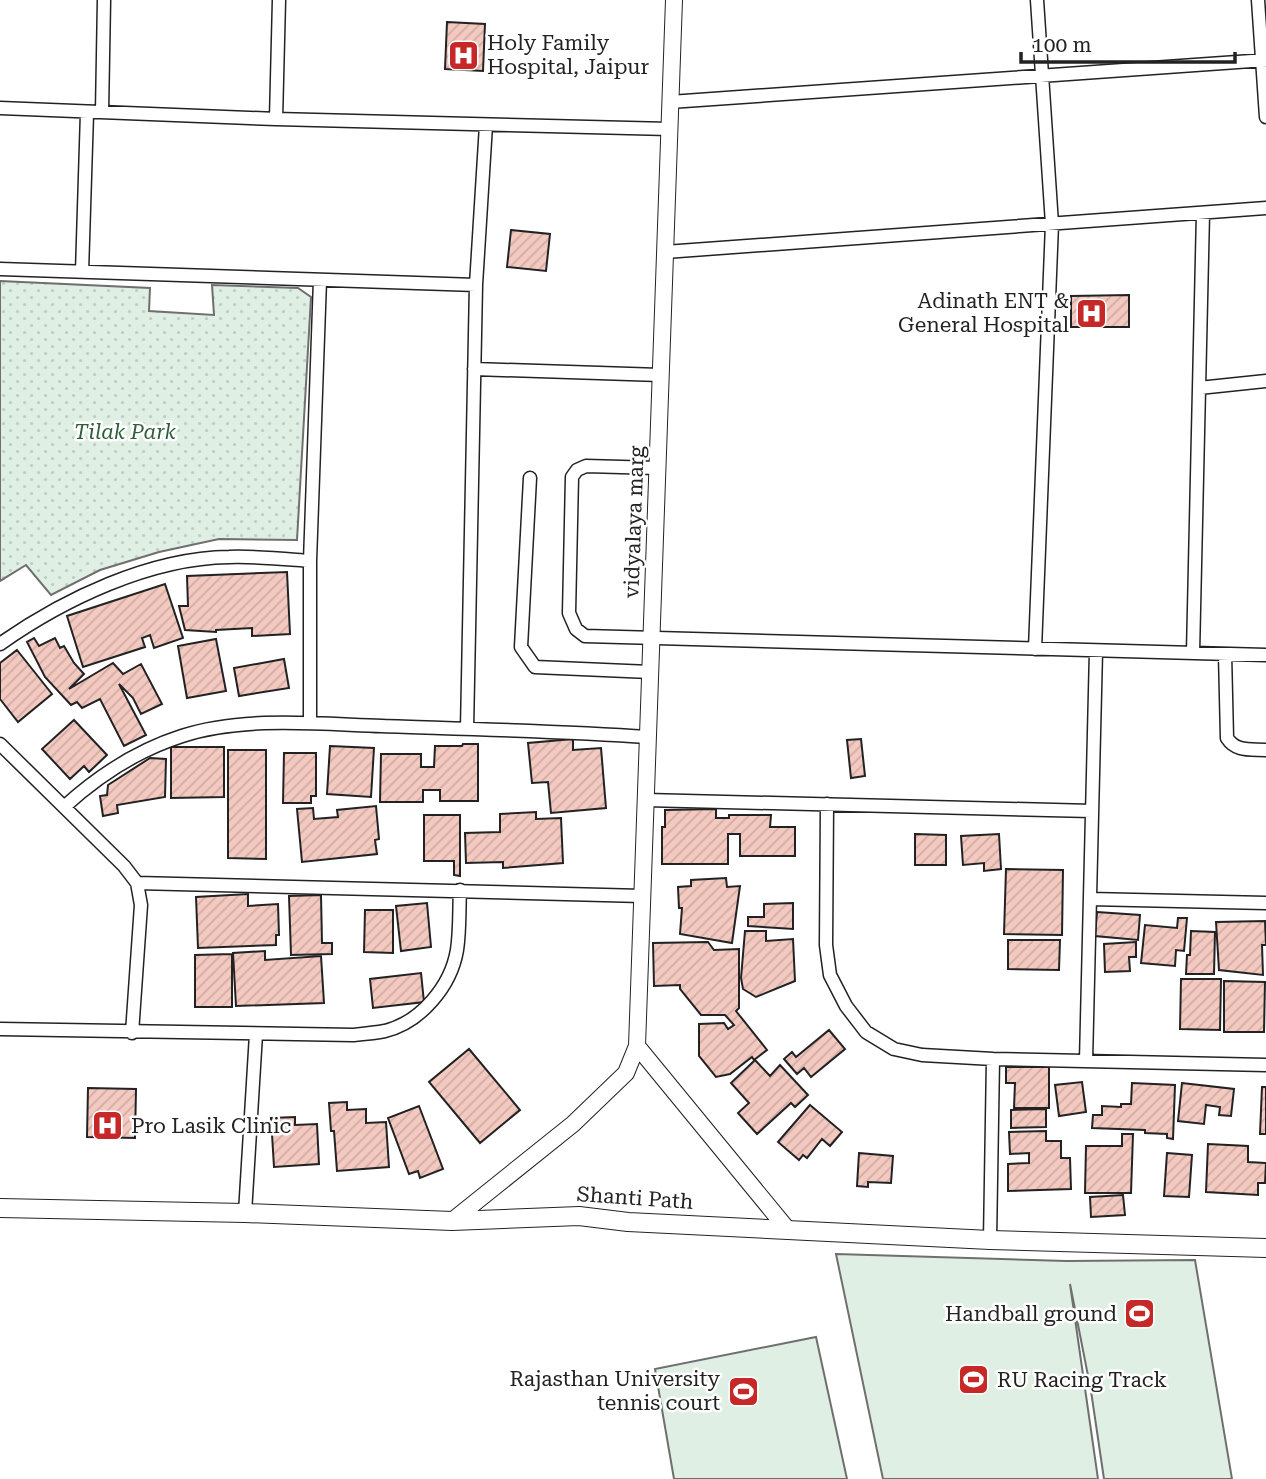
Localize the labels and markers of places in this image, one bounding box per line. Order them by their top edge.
place label: Holy Family Hospital, Jaipur [487,31,649,79]
hospital icon: Holy Family Hospital, Jaipur [447,38,481,72]
place label: Adinath ENT & General Hospital [898,289,1070,337]
hospital icon: Adinath ENT & General Hospital [1075,296,1109,330]
hospital icon: Pro Lasik Clinic [91,1109,125,1143]
place label: Pro Lasik Clinic [131,1114,292,1138]
sports icon: Handball ground [1123,1297,1157,1331]
place label: Handball ground [945,1302,1118,1326]
sports icon: RU Racing Track [957,1363,991,1397]
place label: Rajasthan University tennis court [509,1367,721,1415]
place label: RU Racing Track [997,1368,1167,1392]
sports icon: Rajasthan University tennis court [726,1374,760,1408]

